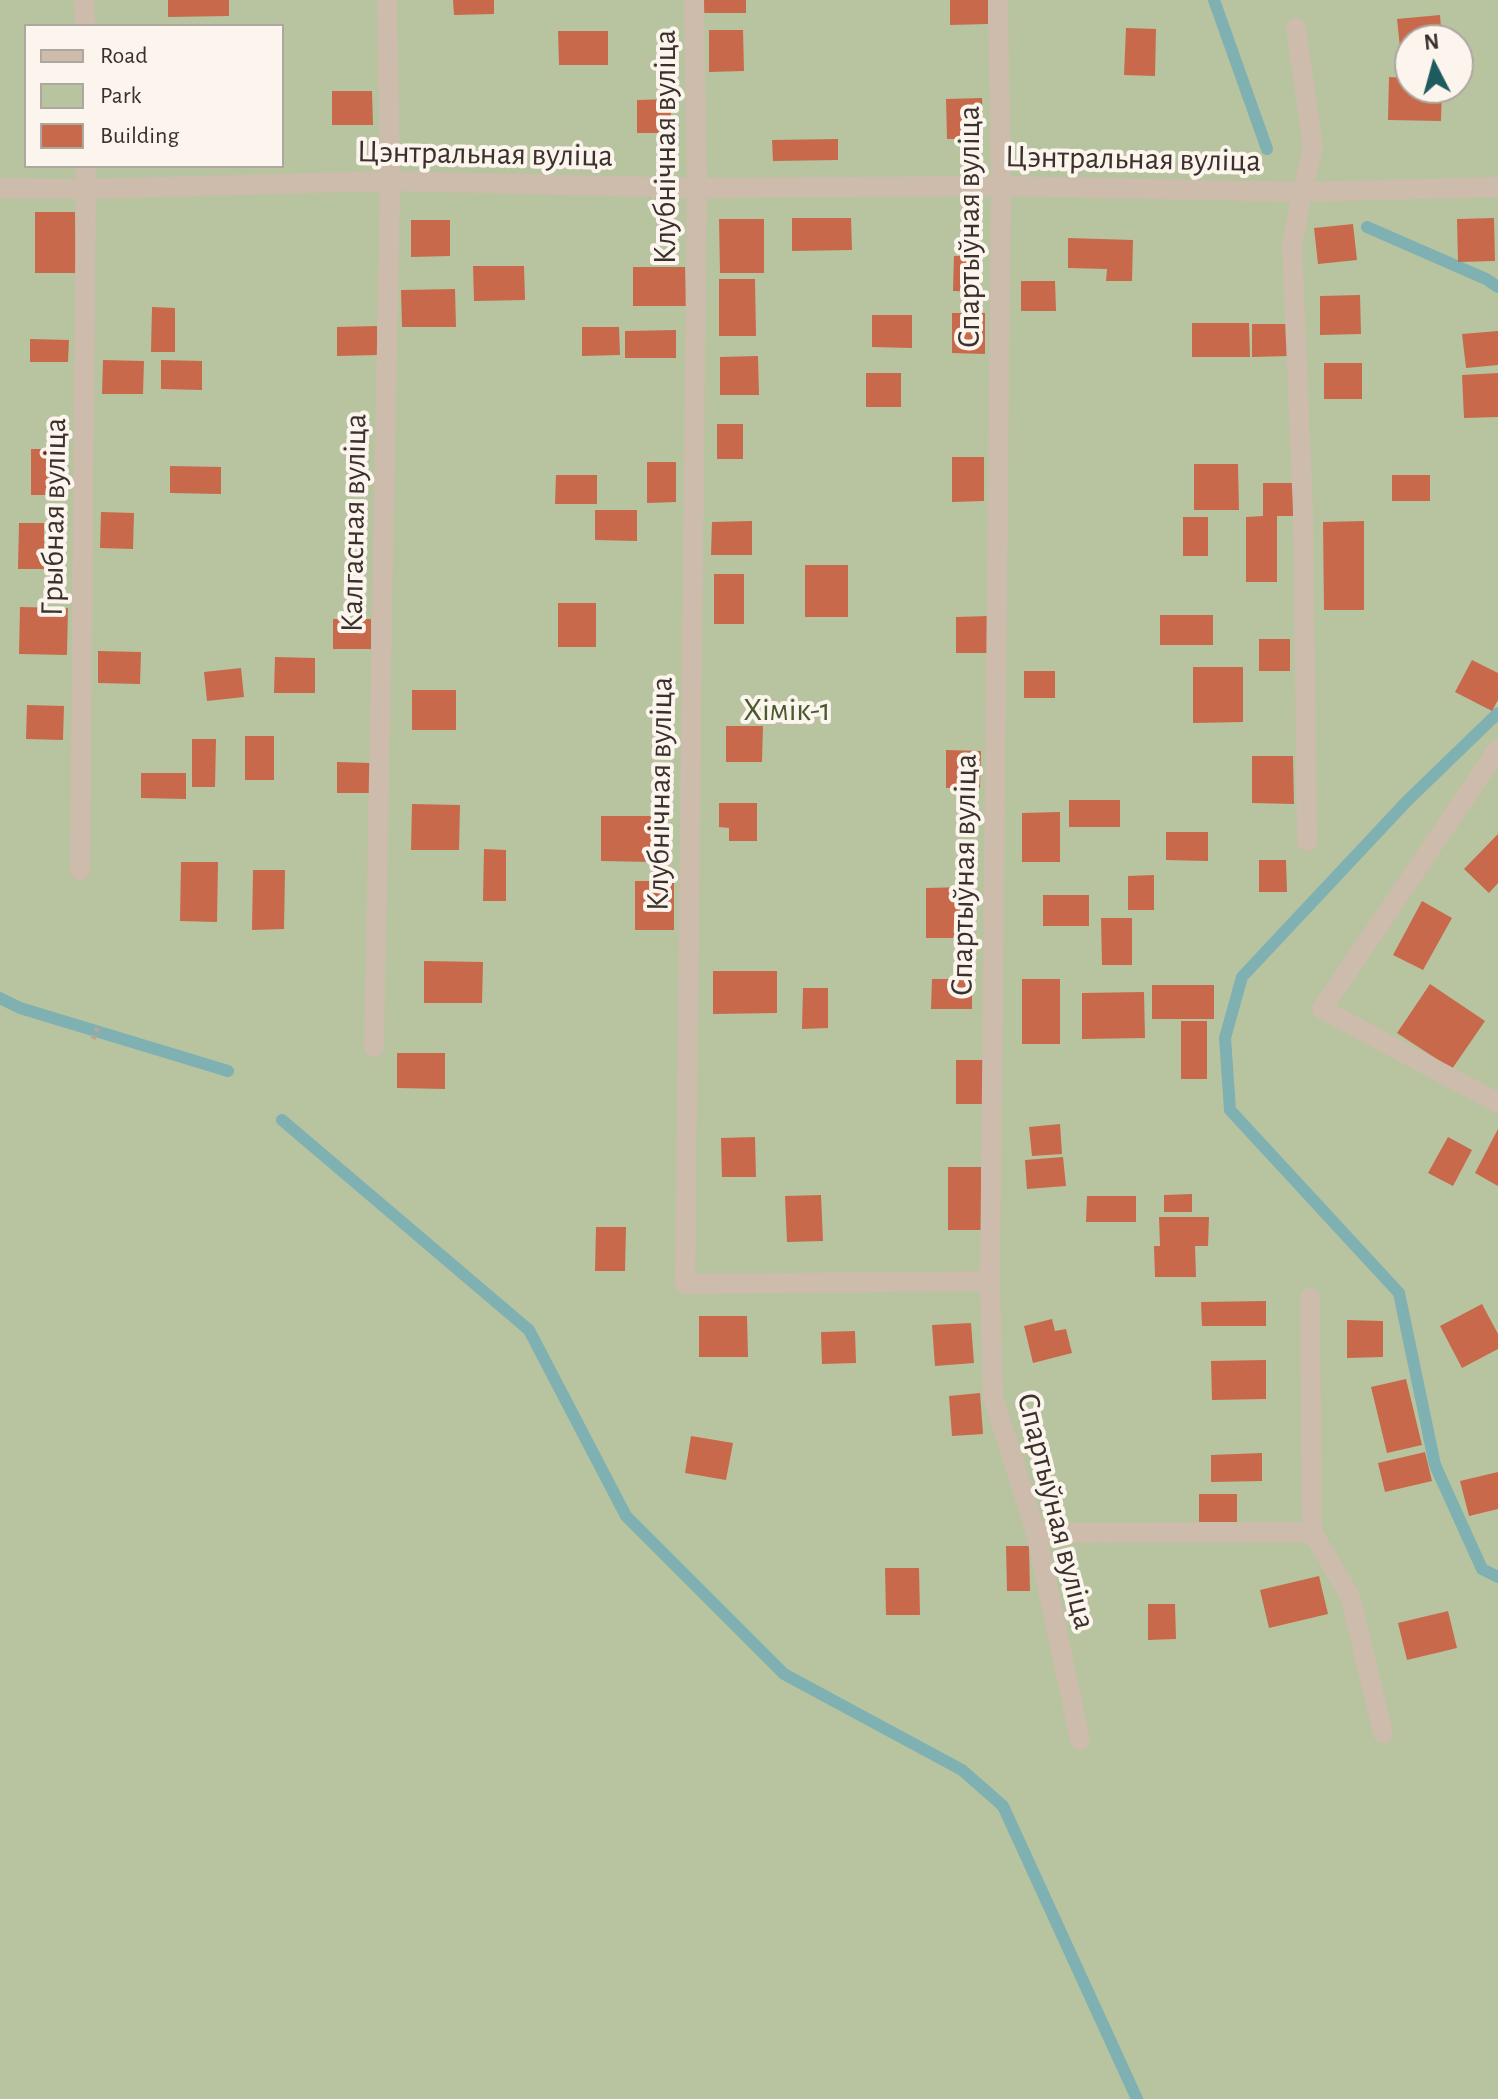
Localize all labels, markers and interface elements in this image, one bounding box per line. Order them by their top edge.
legend [24,24,284,168]
north arrow [1394,24,1474,104]
street label: Клубнічная вуліца [646,30,684,264]
text: N [1423,30,1440,54]
text: Road [100,44,148,68]
text: Park [100,84,141,108]
street label: Спартыўная вуліца [950,106,988,348]
text: Building [100,124,179,148]
street label: Цэнтральная вуліца [357,133,613,175]
street label: Цэнтральная вуліца [1005,138,1261,180]
street label: Калгасная вуліца [333,413,375,633]
street label: Грыбная вуліца [33,417,75,617]
street label: Клубнічная вуліца [639,676,681,912]
park label: Хімік-1 [743,691,831,729]
street label: Спартыўная вуліца [943,753,985,997]
street label: Спартыўная вуліца [1008,1389,1104,1633]

